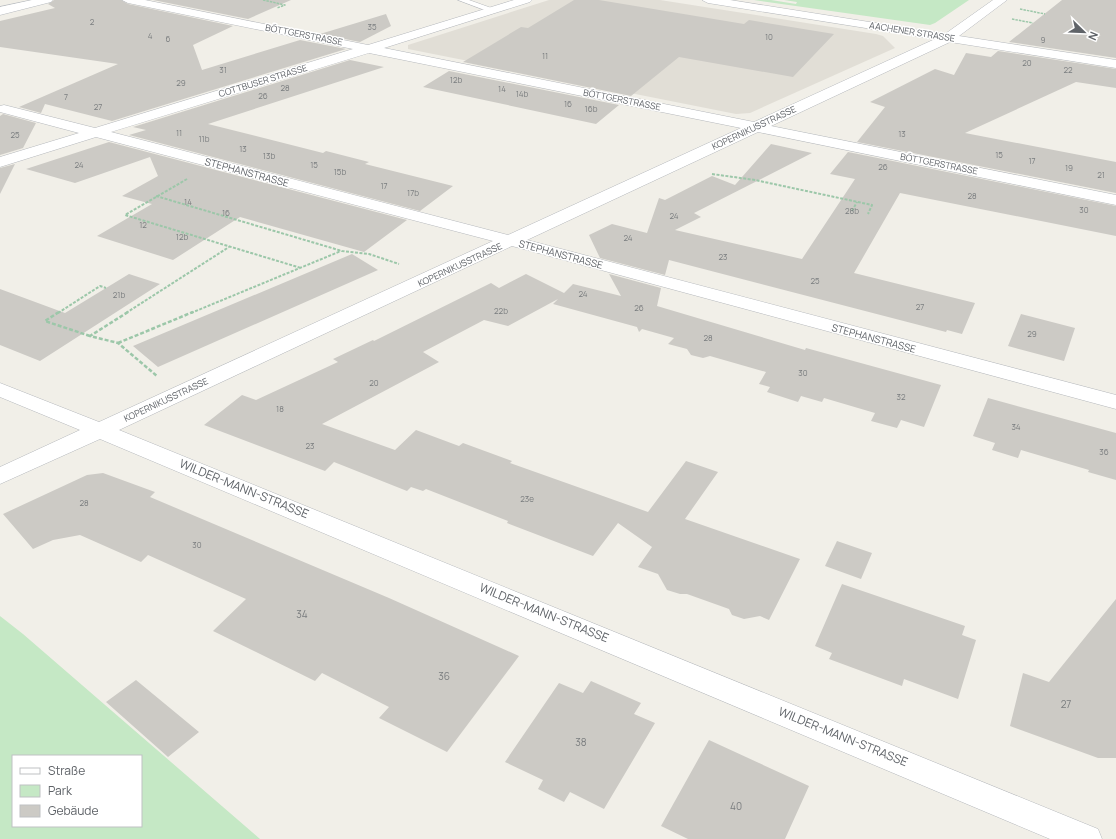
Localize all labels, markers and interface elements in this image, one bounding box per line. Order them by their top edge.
north arrow [1064,12,1104,52]
house number: 2 [90,16,95,27]
street label: AACHENER STRASSE [868,18,956,45]
street label: BÖTTGERSTRASSE [264,21,344,48]
house number: 35 [367,21,377,32]
house number: 4 [148,30,153,41]
text: N [1085,30,1102,43]
house number: 10 [765,31,773,42]
house number: 6 [166,33,171,44]
house number: 9 [1041,34,1046,45]
house number: 11 [542,50,548,61]
house number: 20 [1022,57,1032,68]
street label: COTTBUSER STRASSE [217,61,309,100]
house number: 31 [219,64,227,75]
house number: 22 [1063,64,1073,75]
house number: 12b [450,74,462,85]
house number: 29 [176,77,186,88]
house number: 28 [280,82,290,93]
house number: 14 [498,83,506,94]
street label: BÖTTGERSTRASSE [582,86,662,113]
house number: 14b [516,88,529,99]
house number: 26 [258,90,268,101]
house number: 7 [64,91,68,102]
house number: 16 [564,98,572,109]
house number: 27 [94,101,102,112]
street label: KOPERNIKUSSTRASSE [710,102,798,153]
house number: 16b [585,103,598,114]
house number: 11 [176,127,182,138]
house number: 13 [898,128,906,139]
house number: 25 [10,129,20,140]
house number: 11b [199,133,210,144]
house number: 13 [239,143,247,154]
house number: 15 [995,149,1003,160]
house number: 13b [263,150,275,161]
street label: BÖTTGERSTRASSE [899,150,979,177]
street label: STEPHANSTRASSE [203,154,291,190]
house number: 17 [1028,155,1036,166]
house number: 24 [74,159,84,170]
house number: 15 [310,159,318,170]
house number: 26 [878,161,888,172]
house number: 19 [1065,162,1073,173]
house number: 15b [334,166,346,177]
house number: 21 [1097,169,1105,180]
house number: 17 [380,180,388,191]
house number: 17b [407,187,419,198]
house number: 28 [967,190,977,201]
house number: 14 [184,196,192,207]
house number: 30 [1079,204,1089,215]
house number: 28b [845,205,859,216]
house number: 16 [222,207,230,218]
house number: 24 [669,210,679,221]
house number: 12 [139,219,147,230]
house number: 12b [176,231,188,242]
house number: 24 [623,232,633,243]
street label: STEPHANSTRASSE [517,236,605,272]
street label: KOPERNIKUSSTRASSE [416,239,504,290]
house number: 23 [719,251,727,262]
house number: 25 [810,275,820,286]
house number: 24 [578,288,588,299]
house number: 21b [113,289,125,300]
house number: 27 [916,301,924,312]
house number: 26 [634,302,644,313]
house number: 22b [494,305,508,316]
street label: STEPHANSTRASSE [830,320,918,356]
house number: 29 [1027,328,1037,339]
house number: 28 [703,332,713,343]
house number: 30 [798,367,808,378]
street label: KOPERNIKUSSTRASSE [122,374,210,425]
house number: 20 [369,377,379,388]
house number: 32 [897,391,906,402]
house number: 18 [276,403,284,414]
house number: 34 [1011,421,1021,432]
house number: 23 [306,440,314,451]
house number: 36 [1099,446,1109,457]
street label: WILDER-MANN-STRASSE [177,455,312,522]
house number: 23e [520,493,534,504]
house number: 28 [79,497,89,508]
house number: 30 [192,539,202,550]
street label: WILDER-MANN-STRASSE [477,579,612,646]
house number: 34 [296,607,308,621]
house number: 36 [438,669,450,683]
house number: 27 [1061,697,1071,711]
street label: WILDER-MANN-STRASSE [776,703,911,770]
house number: 38 [575,735,587,749]
legend [12,755,142,827]
text: Straße [48,762,85,779]
text: Park [48,782,73,799]
house number: 40 [730,799,742,813]
text: Gebäude [48,802,99,819]

